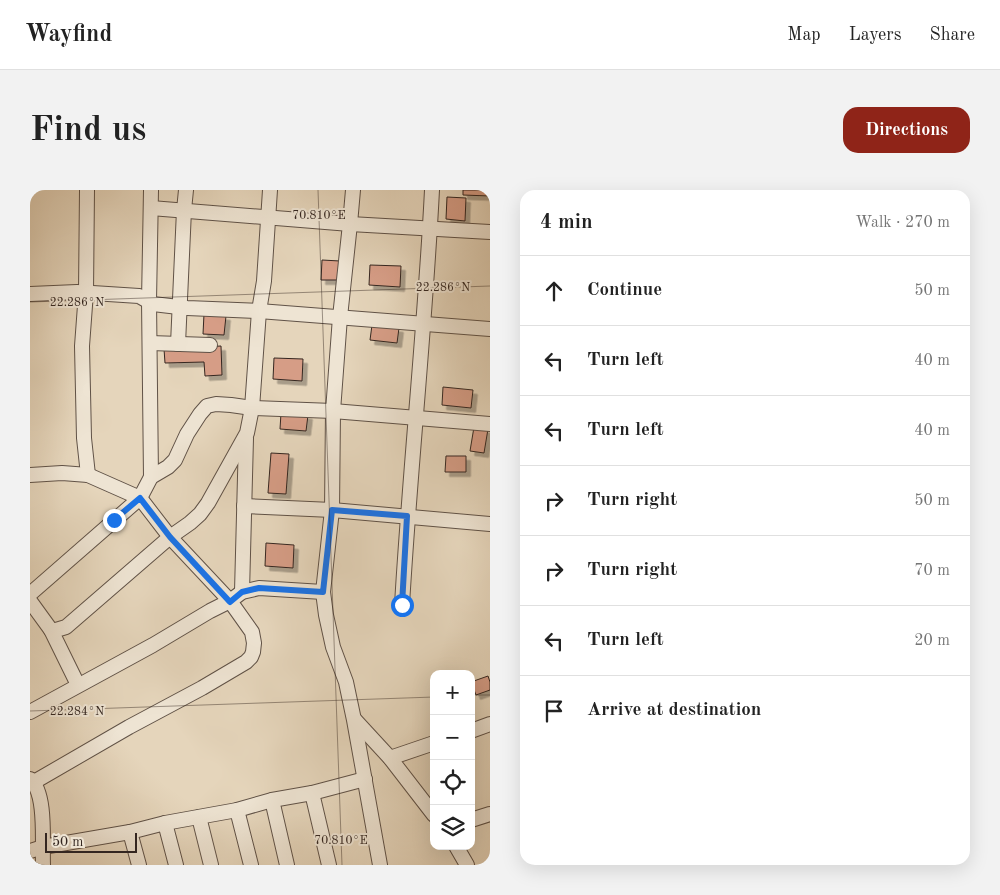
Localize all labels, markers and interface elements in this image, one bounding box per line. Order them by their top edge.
text: Wayfind [25,23,112,47]
text: Map [787,26,821,44]
text: Layers [849,26,901,44]
text: Share [929,26,975,44]
button: Directions [843,107,970,153]
text: Find us [30,113,146,148]
text: 70.810°E [292,210,346,222]
text: 4 min [540,212,593,233]
text: Walk · 270 m [855,215,950,231]
icon: ahead [540,277,568,305]
text: Continue [587,281,662,300]
text: 22.286°N [416,282,470,294]
text: 50 m [914,283,950,299]
text: 22.286°N [50,297,104,309]
icon: left [540,347,568,375]
text: Turn left [587,351,664,370]
text: 40 m [914,353,950,369]
icon: left [540,417,568,445]
text: Turn left [587,421,664,440]
text: 40 m [914,423,950,439]
icon: right [540,487,568,515]
text: Turn right [587,491,677,510]
text: 50 m [914,493,950,509]
route end [103,509,126,532]
icon: right [540,557,568,585]
text: Turn right [587,561,677,580]
text: 70 m [914,563,950,579]
route start [391,594,414,617]
icon: left [540,627,568,655]
text: Turn left [587,631,664,650]
text: 20 m [914,633,950,649]
map controls [430,670,475,850]
button: + [430,670,475,715]
icon: arrive [540,697,568,725]
text: Arrive at destination [587,701,761,720]
text: 22.284°N [50,706,104,718]
button: − [430,715,475,760]
button: locate [430,760,475,805]
button: layers [430,805,475,850]
scale bar [45,830,138,853]
text: 50 m [52,835,83,849]
text: 70.810°E [314,835,368,847]

